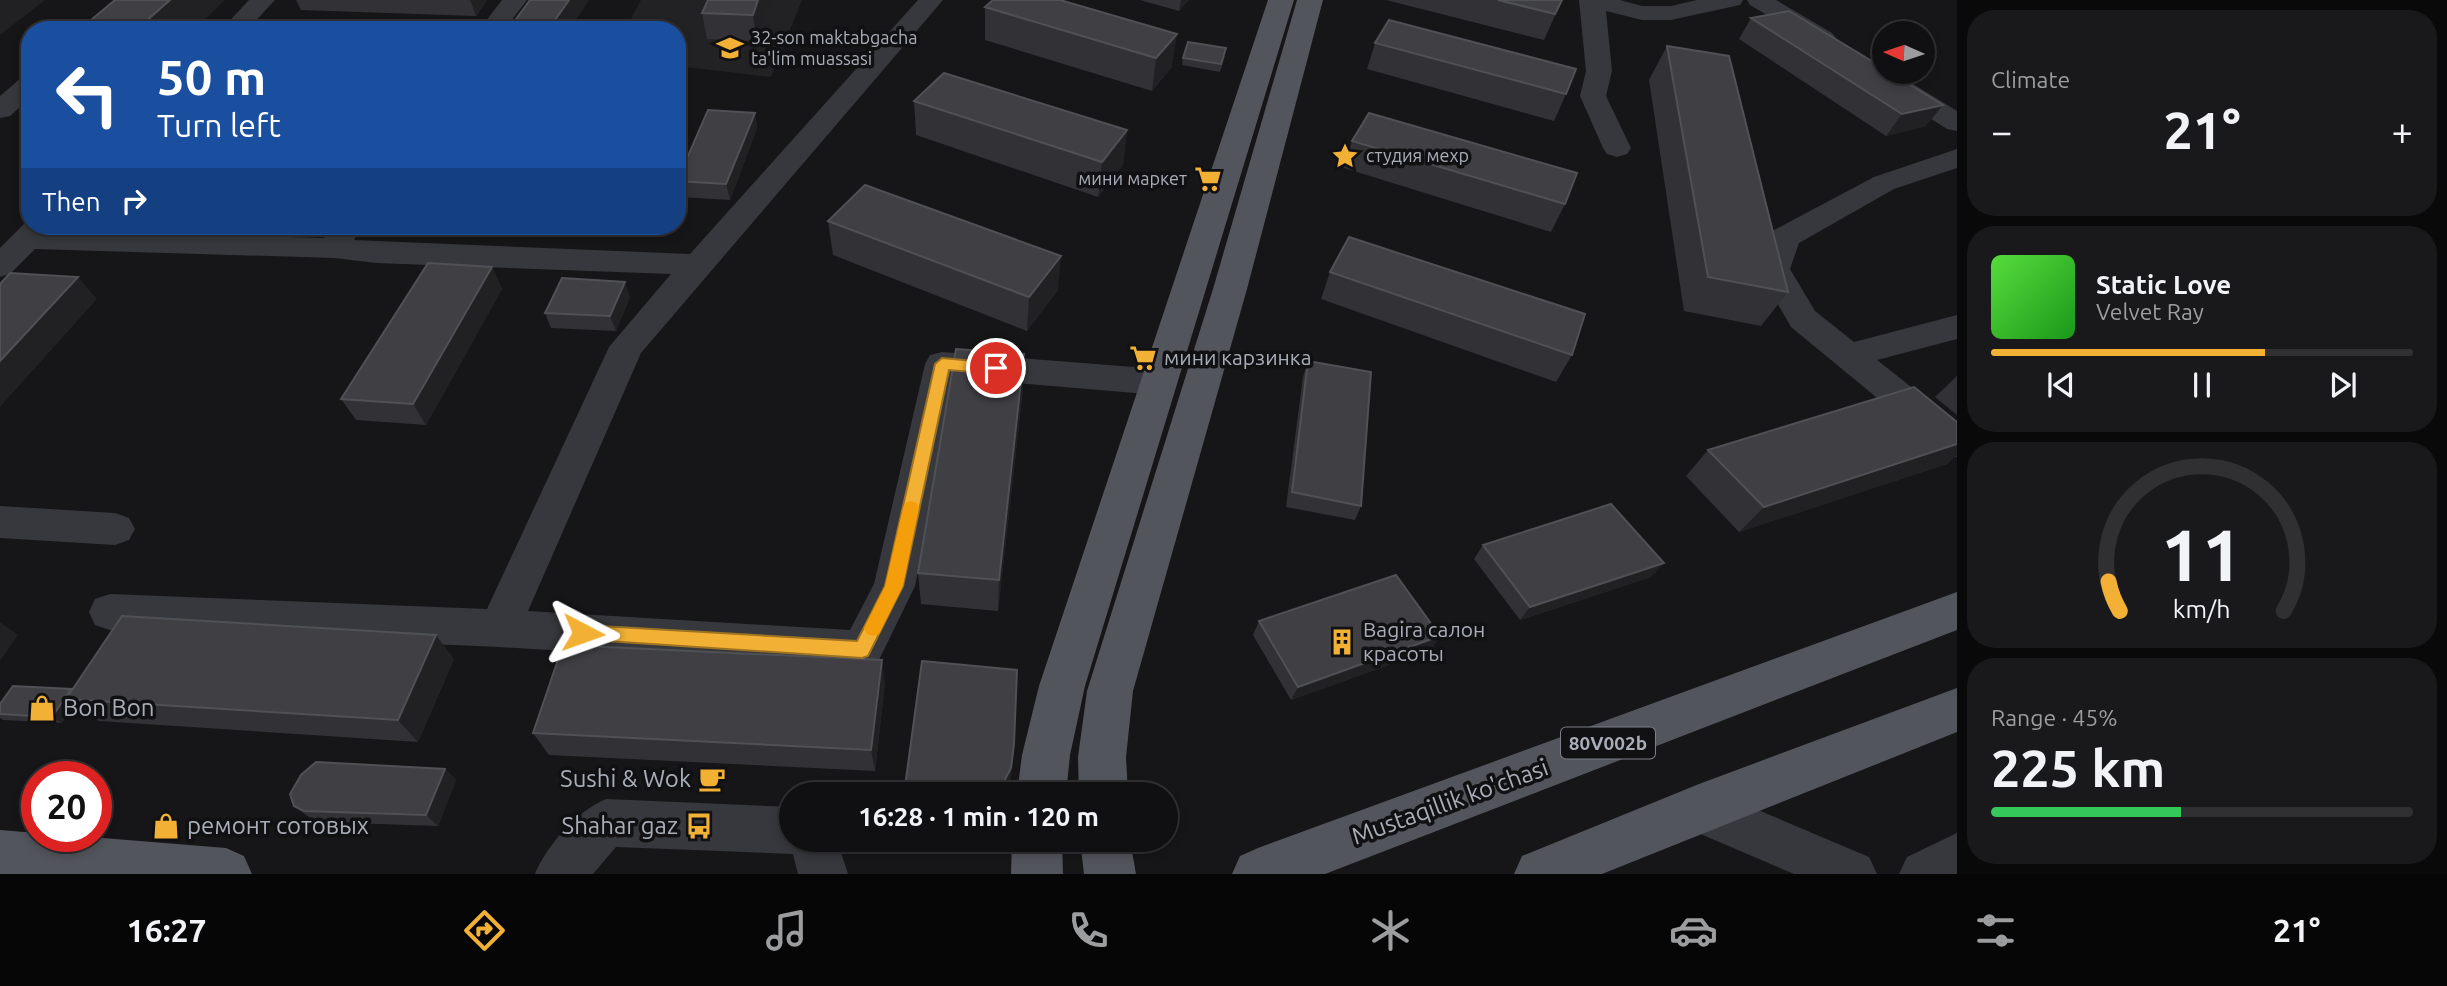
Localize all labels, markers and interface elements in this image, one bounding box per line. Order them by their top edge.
north arrow [1872,21,1936,84]
map controls [1872,21,1935,84]
place label: 32-son maktabgacha ta'lim muassasi [751,27,917,68]
school or university icon: 32-son maktabgacha ta'lim muassasi [715,33,745,63]
icon: left [42,49,133,140]
text: 50 m [157,49,266,104]
text: Climate [1991,67,2070,92]
text: 21° [2163,101,2241,159]
text: Turn left [157,107,281,143]
text: − [1991,110,2012,152]
text: + [2392,110,2413,152]
place icon: студия мехр [1330,141,1360,171]
place label: студия мехр [1366,145,1469,165]
supermarket icon: мини маркет [1193,164,1223,194]
place label: мини маркет [1078,168,1187,188]
icon: right [115,182,153,220]
text: Then [42,187,101,216]
text: Static Love [2096,270,2231,299]
text: Velvet Ray [2096,299,2204,324]
pin [966,338,1026,398]
supermarket icon: мини карзинка [1128,343,1158,373]
place label: мини карзинка [1164,345,1311,369]
icon: arrive [977,349,1015,387]
icon: previous [2042,366,2080,404]
icon: pause [2183,366,2221,404]
icon: next [2324,366,2362,404]
text: 11 [2161,513,2243,595]
text: km/h [2173,595,2231,623]
position arrow [546,596,620,670]
place label: Bagira салон красоты [1363,617,1485,665]
building icon: Bagira салон красоты [1327,627,1357,657]
shop icon: Bon Bon [27,693,57,723]
place label: Bon Bon [63,694,154,721]
text: Range · 45% [1991,705,2118,730]
road number: 80V002b [1561,728,1655,758]
text: 225 km [1991,739,2165,797]
street label: Mustaqillik ko'chasi [1348,753,1552,850]
speed limit sign: 20 [21,761,112,852]
cafe icon: Sushi & Wok [697,764,727,794]
place label: Sushi & Wok [560,765,691,792]
text: 16:28 · 1 min · 120 m [858,802,1099,831]
shop icon: ремонт сотовых [151,811,181,841]
bus stop icon: Shahar gaz [684,811,714,841]
place label: ремонт сотовых [187,812,369,839]
place label: Shahar gaz [562,812,678,839]
icon: directions [460,906,509,955]
icon: music [762,906,811,955]
icon: phone [1064,906,1113,955]
icon: climate [1366,906,1415,955]
icon: car [1669,906,1718,955]
icon: filters [1971,906,2020,955]
text: 16:27 [127,912,207,948]
text: 21° [2273,912,2320,948]

